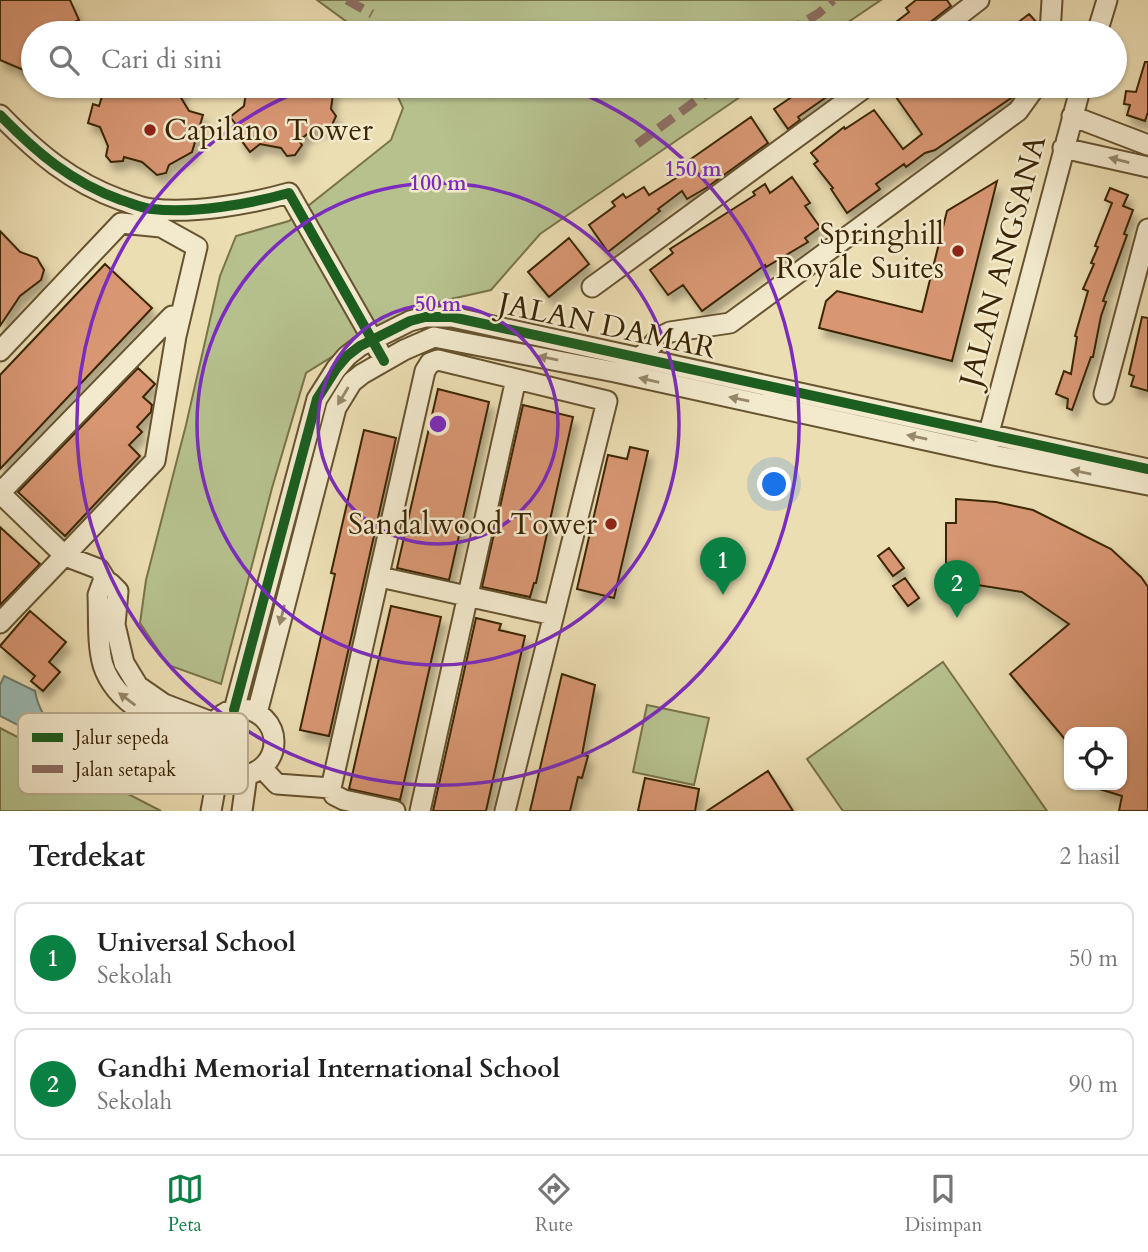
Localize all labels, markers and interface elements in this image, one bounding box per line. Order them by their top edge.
search box [21,21,1127,98]
icon: search [45,41,83,79]
text: Cari di sini [101,42,222,77]
place label: Capilano Tower [164,110,373,151]
marker: Capilano Tower [142,122,158,138]
street label: JALAN ANGSANA [949,130,1056,395]
one-way arrow [1108,154,1130,165]
text: 150 m [664,155,722,184]
text: 100 m [409,169,467,198]
place label: Springhill Royale Suites [776,214,944,289]
marker: Springhill Royale Suites [950,243,966,259]
street label: JALAN DAMAR [491,282,719,369]
text: 50 m [415,290,462,319]
one-way arrow [537,353,559,364]
one-way arrow [638,374,660,385]
one-way arrow [337,387,349,406]
one-way arrow [728,393,750,404]
centre of rings [426,412,450,436]
one-way arrow [906,432,928,443]
one-way arrow [1070,466,1092,477]
your location [757,467,791,501]
place label: Sandalwood Tower [348,504,597,545]
marker: Sandalwood Tower [603,516,619,532]
pin: 1 [700,537,746,595]
pin: 2 [934,560,980,618]
one-way arrow [276,604,287,626]
one-way arrow [118,692,137,706]
legend [18,713,248,794]
text: Jalur sepeda [72,725,169,751]
map controls [1064,727,1127,790]
button: locate [1064,727,1127,790]
text: Jalan setapak [72,757,177,783]
text: Terdekat [28,836,145,877]
text: 2 hasil [1059,841,1120,872]
text: Universal School [97,925,296,960]
text: 1 [47,943,59,974]
text: 50 m [1069,943,1118,974]
text: Sekolah [97,960,172,991]
text: Gandhi Memorial International School [97,1051,560,1086]
text: 2 [47,1069,59,1100]
text: 90 m [1069,1069,1118,1100]
text: Sekolah [97,1086,172,1117]
tab: Peta [166,1170,204,1238]
tab: Rute [535,1170,573,1238]
tab: Disimpan [905,1170,982,1238]

